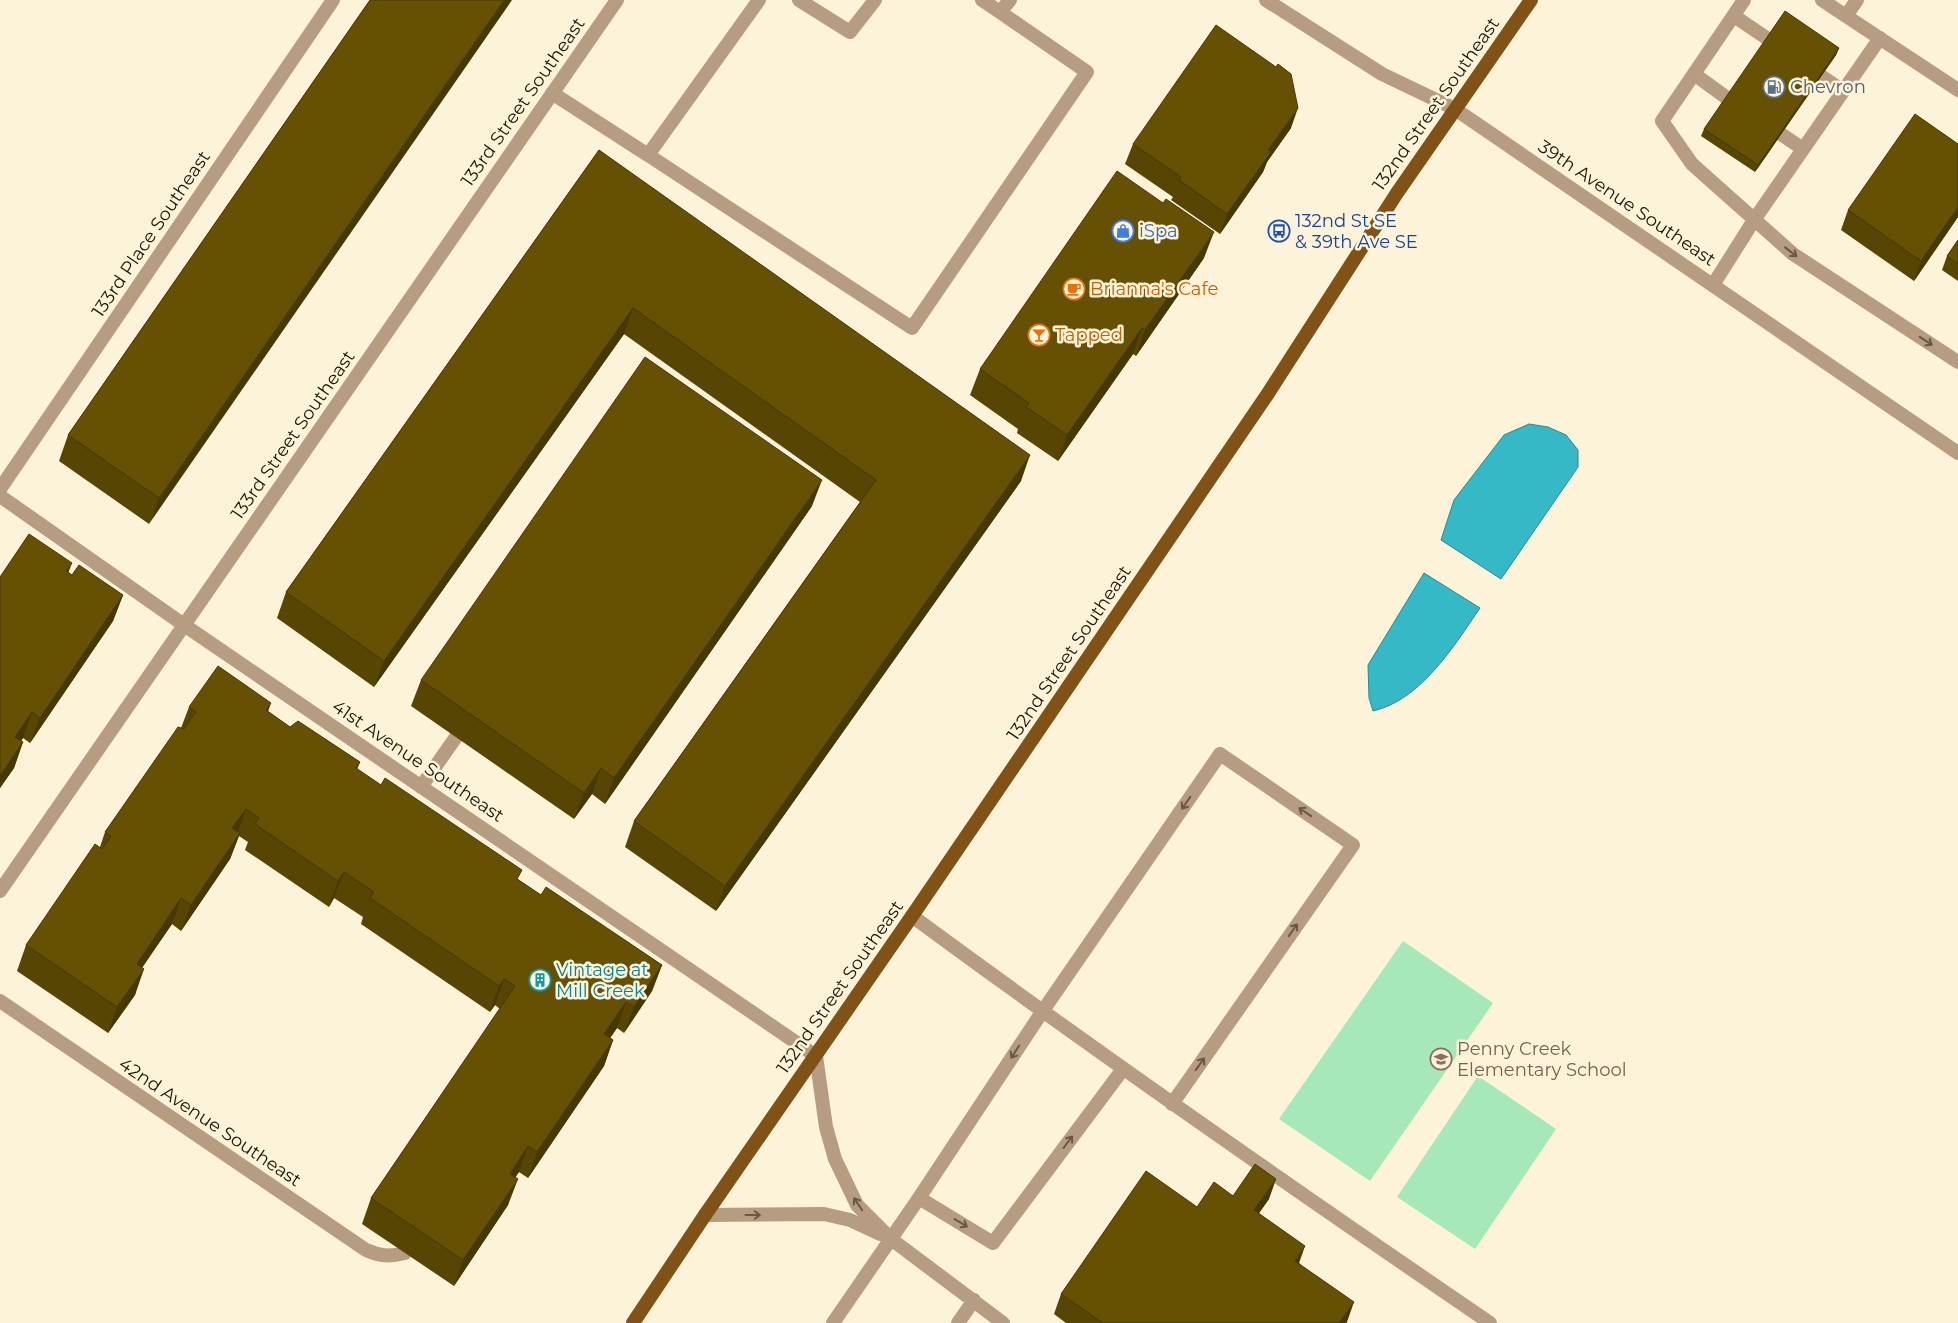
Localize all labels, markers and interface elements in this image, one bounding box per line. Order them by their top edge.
street label: 133rd Street Southeast [456,13,590,191]
street label: 132nd Street Southeast [1368,13,1504,195]
fuel station icon: Chevron [1762,75,1786,99]
place label: Chevron [1790,76,1866,98]
street label: 39th Avenue Southeast [1534,135,1720,271]
street label: 133rd Place Southeast [87,147,215,321]
place label: 132nd St SE & 39th Ave SE [1295,210,1418,253]
shop icon: iSpa [1111,219,1135,243]
bus stop icon: 132nd St SE & 39th Ave SE [1267,219,1291,243]
place label: iSpa [1139,220,1178,242]
one-way arrow [1784,246,1797,257]
cafe icon: Brianna's Cafe [1062,277,1086,301]
place label: Brianna's Cafe [1090,278,1218,300]
bar icon: Tapped [1027,323,1051,347]
place label: Tapped [1055,324,1123,346]
one-way arrow [1919,337,1933,347]
street label: 133rd Street Southeast [226,346,360,524]
street label: 132nd Street Southeast [1002,561,1136,745]
street label: 41st Avenue Southeast [328,695,508,827]
one-way arrow [1181,796,1191,810]
one-way arrow [1298,807,1312,817]
street label: 132nd Street Southeast [772,896,908,1078]
one-way arrow [1288,924,1298,938]
place label: Vintage at Mill Creek [556,959,649,1002]
building icon: Vintage at Mill Creek [528,968,552,992]
place label: Penny Creek Elementary School [1457,1038,1627,1081]
one-way arrow [1010,1045,1020,1059]
school or university icon: Penny Creek Elementary School [1429,1047,1453,1071]
street label: 42nd Avenue Southeast [115,1053,305,1191]
one-way arrow [1195,1057,1205,1071]
one-way arrow [1063,1135,1073,1149]
one-way arrow [852,1197,863,1211]
one-way arrow [745,1210,761,1220]
one-way arrow [953,1219,967,1229]

